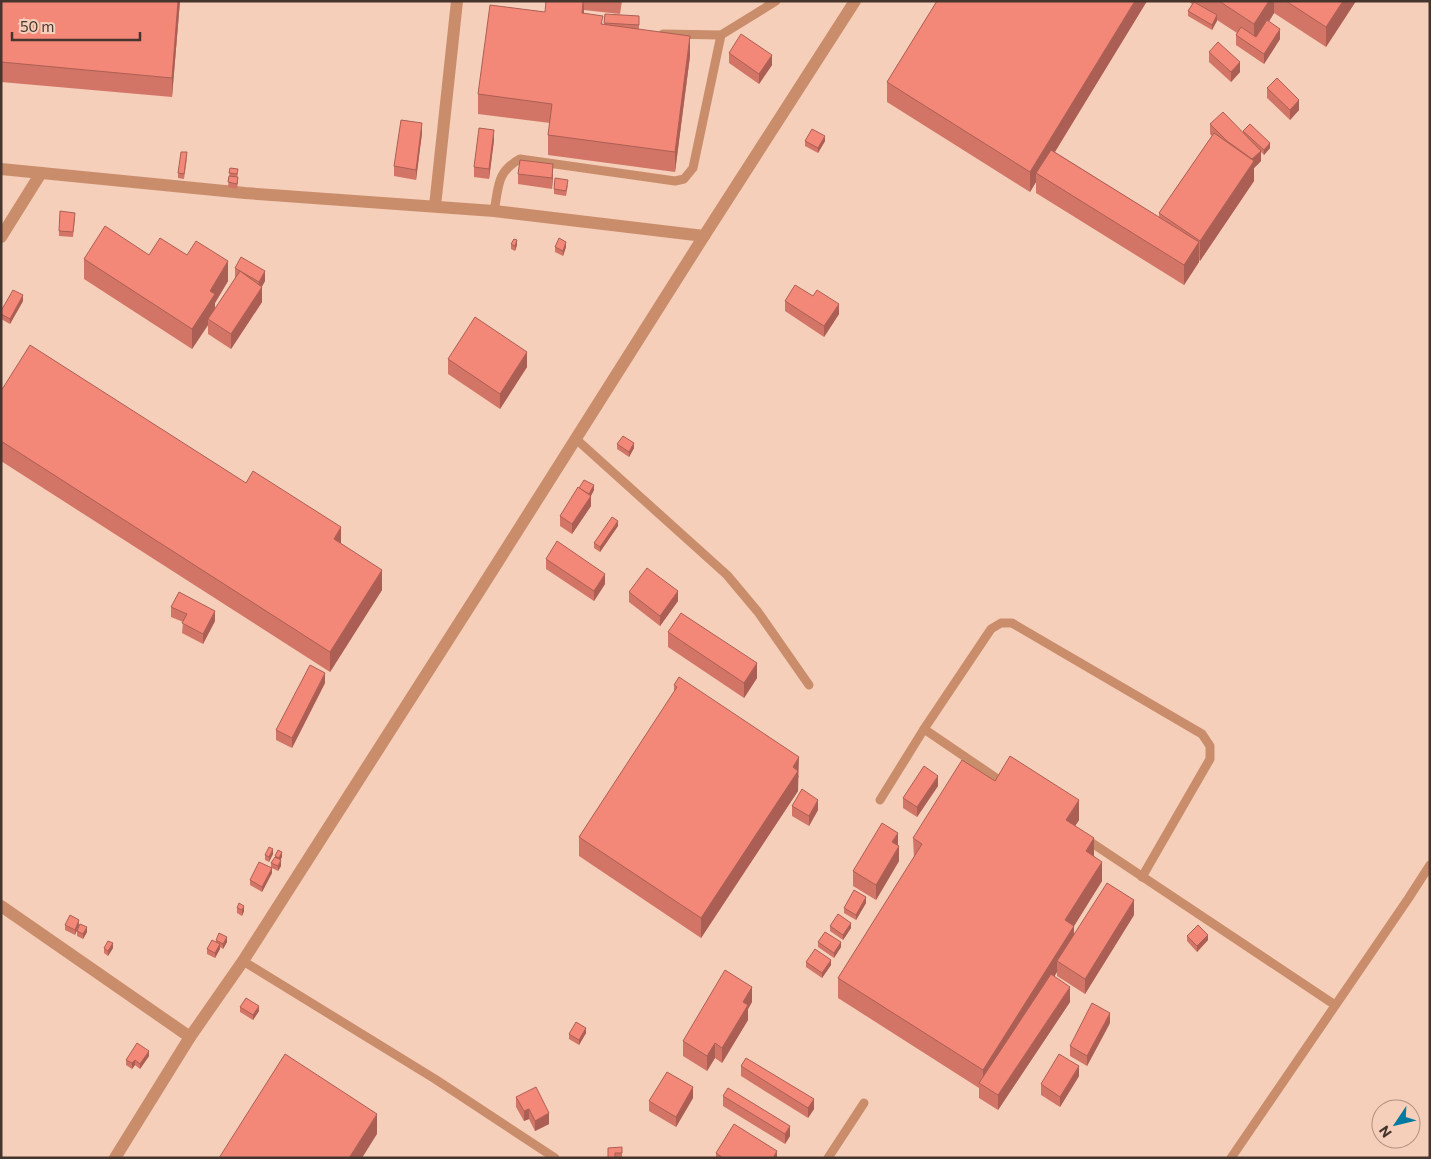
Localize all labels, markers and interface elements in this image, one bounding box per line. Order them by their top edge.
scale bar [12,10,140,42]
text: 50 m [20,17,54,35]
north arrow [1371,1099,1421,1149]
text: N [1375,1123,1395,1141]

